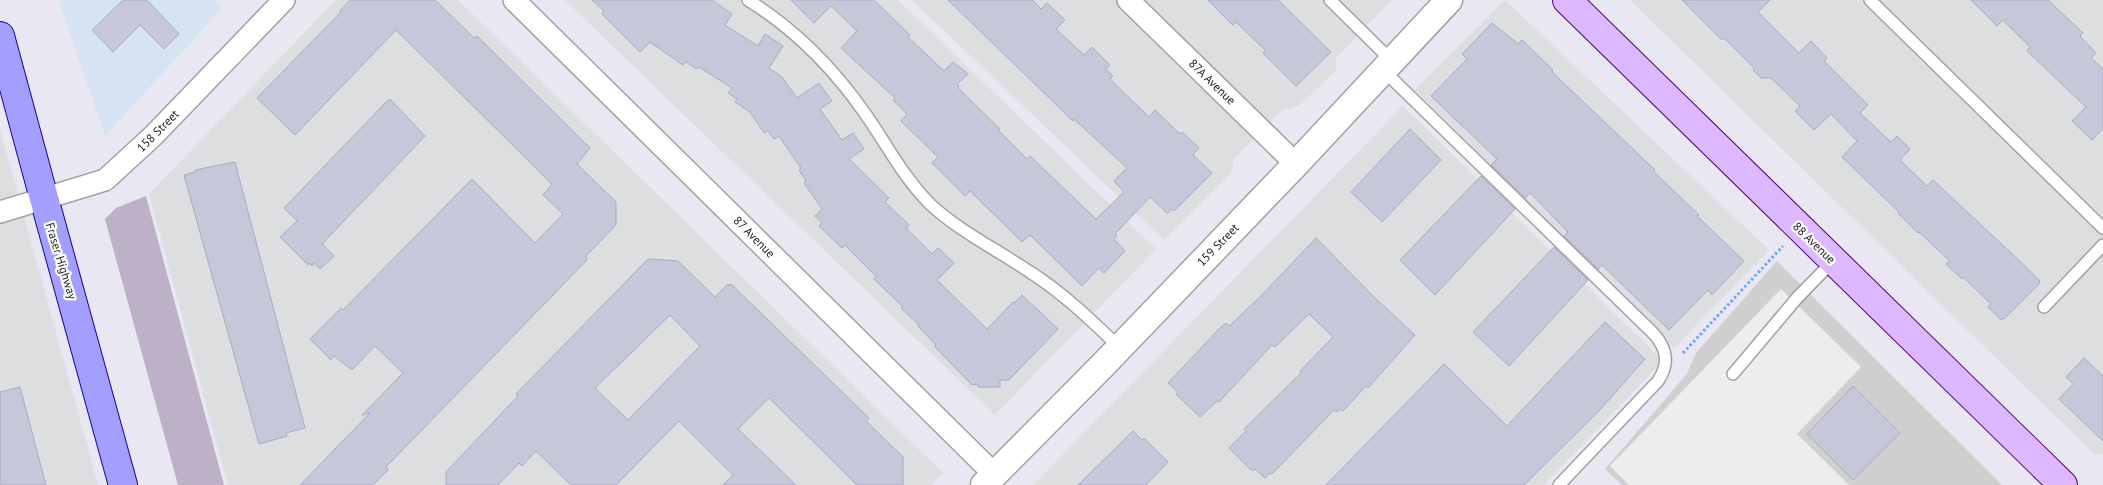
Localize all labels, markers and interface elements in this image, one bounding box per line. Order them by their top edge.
street label: 87A Avenue [1186,56,1239,108]
street label: 158 Street [133,106,182,155]
street label: 87 Avenue [730,213,778,261]
street label: 88 Avenue [1790,219,1839,267]
street label: 159 Street [1194,220,1242,269]
street label: Fraser Highway [43,221,80,301]

